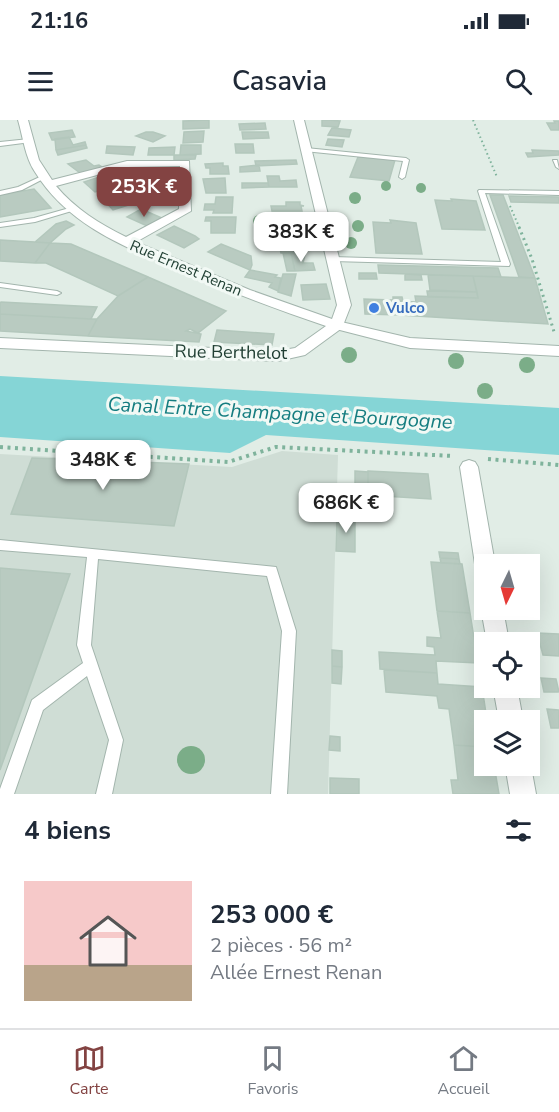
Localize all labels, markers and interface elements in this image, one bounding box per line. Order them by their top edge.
text: 21:16 [30,6,88,36]
text: Casavia [232,63,327,100]
icon: menu [24,65,57,98]
icon: search [502,65,535,98]
pin: 253K € [95,167,193,218]
text: 253K € [111,173,177,200]
pin: 383K € [252,212,350,263]
text: 383K € [268,218,334,245]
street label: Rue Ernest Renan [127,235,245,301]
place label: Vulco [385,298,425,318]
marker: Vulco [367,301,381,315]
street label: Rue Berthelot [175,339,288,365]
water label: Canal Entre Champagne et Bourgogne [107,390,454,436]
pin: 348K € [54,440,152,491]
text: 348K € [70,446,136,473]
pin: 686K € [297,483,395,534]
text: 686K € [313,489,379,516]
north arrow [474,554,540,620]
map controls [474,554,540,776]
button: locate [474,632,540,698]
button: layers [474,710,540,776]
text: 4 biens [24,813,111,848]
icon: filters [502,814,535,847]
text: 253 000 € [210,897,333,932]
icon: home [72,905,144,977]
text: 2 pièces · 56 m² [210,932,352,959]
text: Allée Ernest Renan [210,959,382,986]
tab: Carte [69,1042,109,1100]
tab: Favoris [247,1042,299,1100]
tab: Accueil [437,1042,490,1100]

